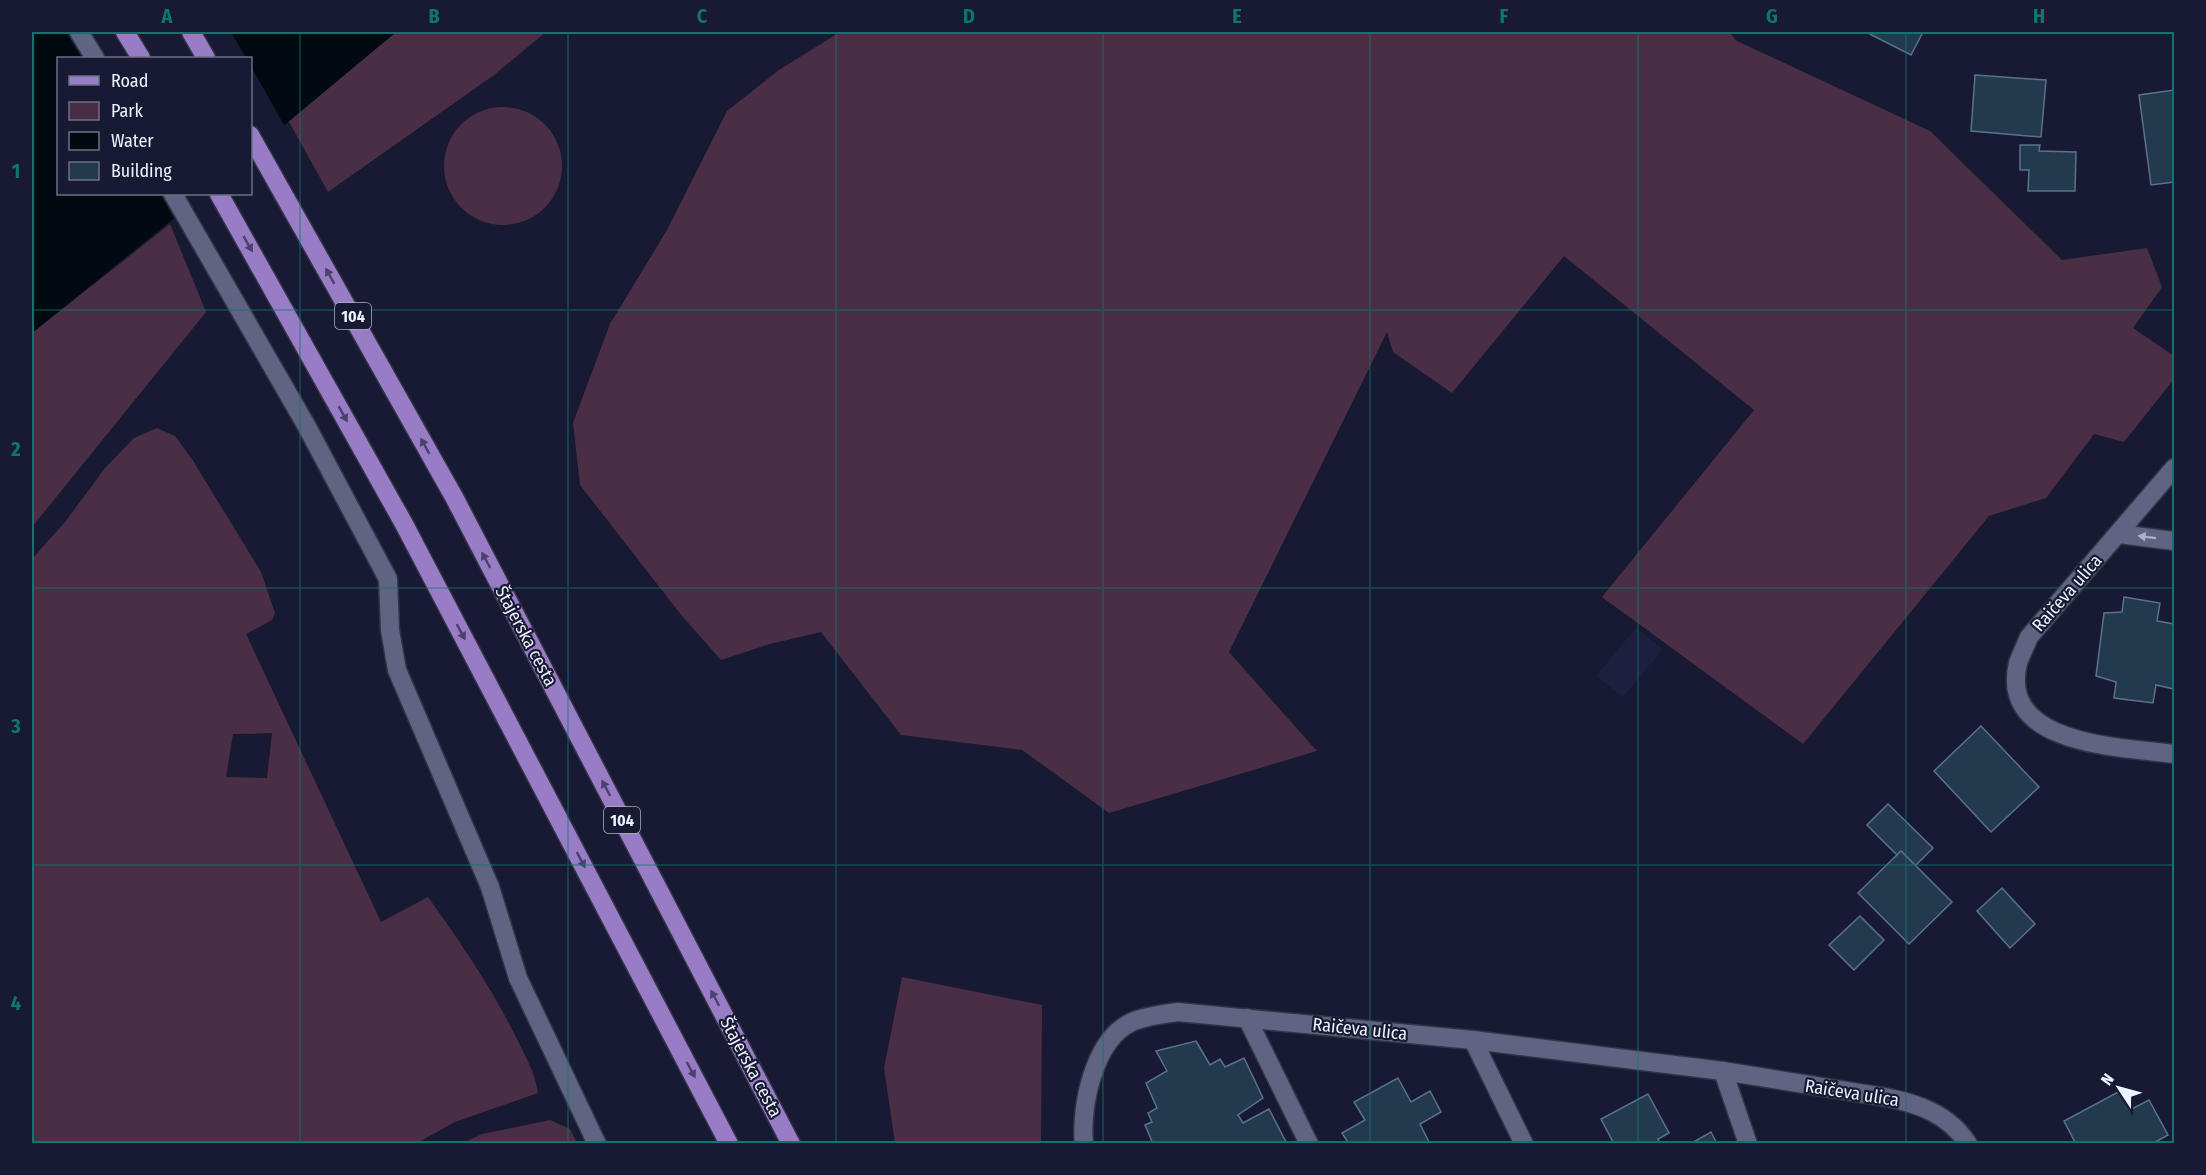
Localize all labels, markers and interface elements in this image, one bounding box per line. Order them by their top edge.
text: A [161,4,174,28]
text: B [428,4,440,28]
text: C [697,4,708,28]
text: D [963,4,975,28]
text: E [1232,4,1242,28]
text: F [1500,4,1509,28]
text: G [1766,4,1778,28]
text: H [2033,4,2045,28]
legend [57,57,252,195]
text: Road [111,70,148,92]
text: Park [111,100,144,122]
text: Water [111,130,154,152]
text: 1 [12,159,20,183]
text: Building [111,160,172,182]
one-way arrow [242,236,252,253]
one-way arrow [325,267,335,284]
road number: 104 [335,303,371,329]
one-way arrow [338,406,348,423]
text: 2 [10,437,21,461]
one-way arrow [420,438,431,454]
one-way arrow [2137,532,2156,542]
street label: Raičeva ulica [2028,550,2107,636]
one-way arrow [482,551,491,568]
street label: Štajerska cesta [490,582,562,690]
one-way arrow [456,624,466,641]
text: 3 [10,714,21,738]
one-way arrow [601,780,610,797]
road number: 104 [604,807,640,833]
one-way arrow [576,852,586,869]
one-way arrow [710,990,720,1007]
text: 4 [11,991,21,1015]
street label: Štajerska cesta [715,1013,787,1121]
street label: Raičeva ulica [1312,1013,1409,1045]
north arrow [2089,1058,2149,1118]
one-way arrow [686,1062,696,1079]
text: N [2097,1070,2118,1089]
street label: Raičeva ulica [1803,1075,1901,1111]

